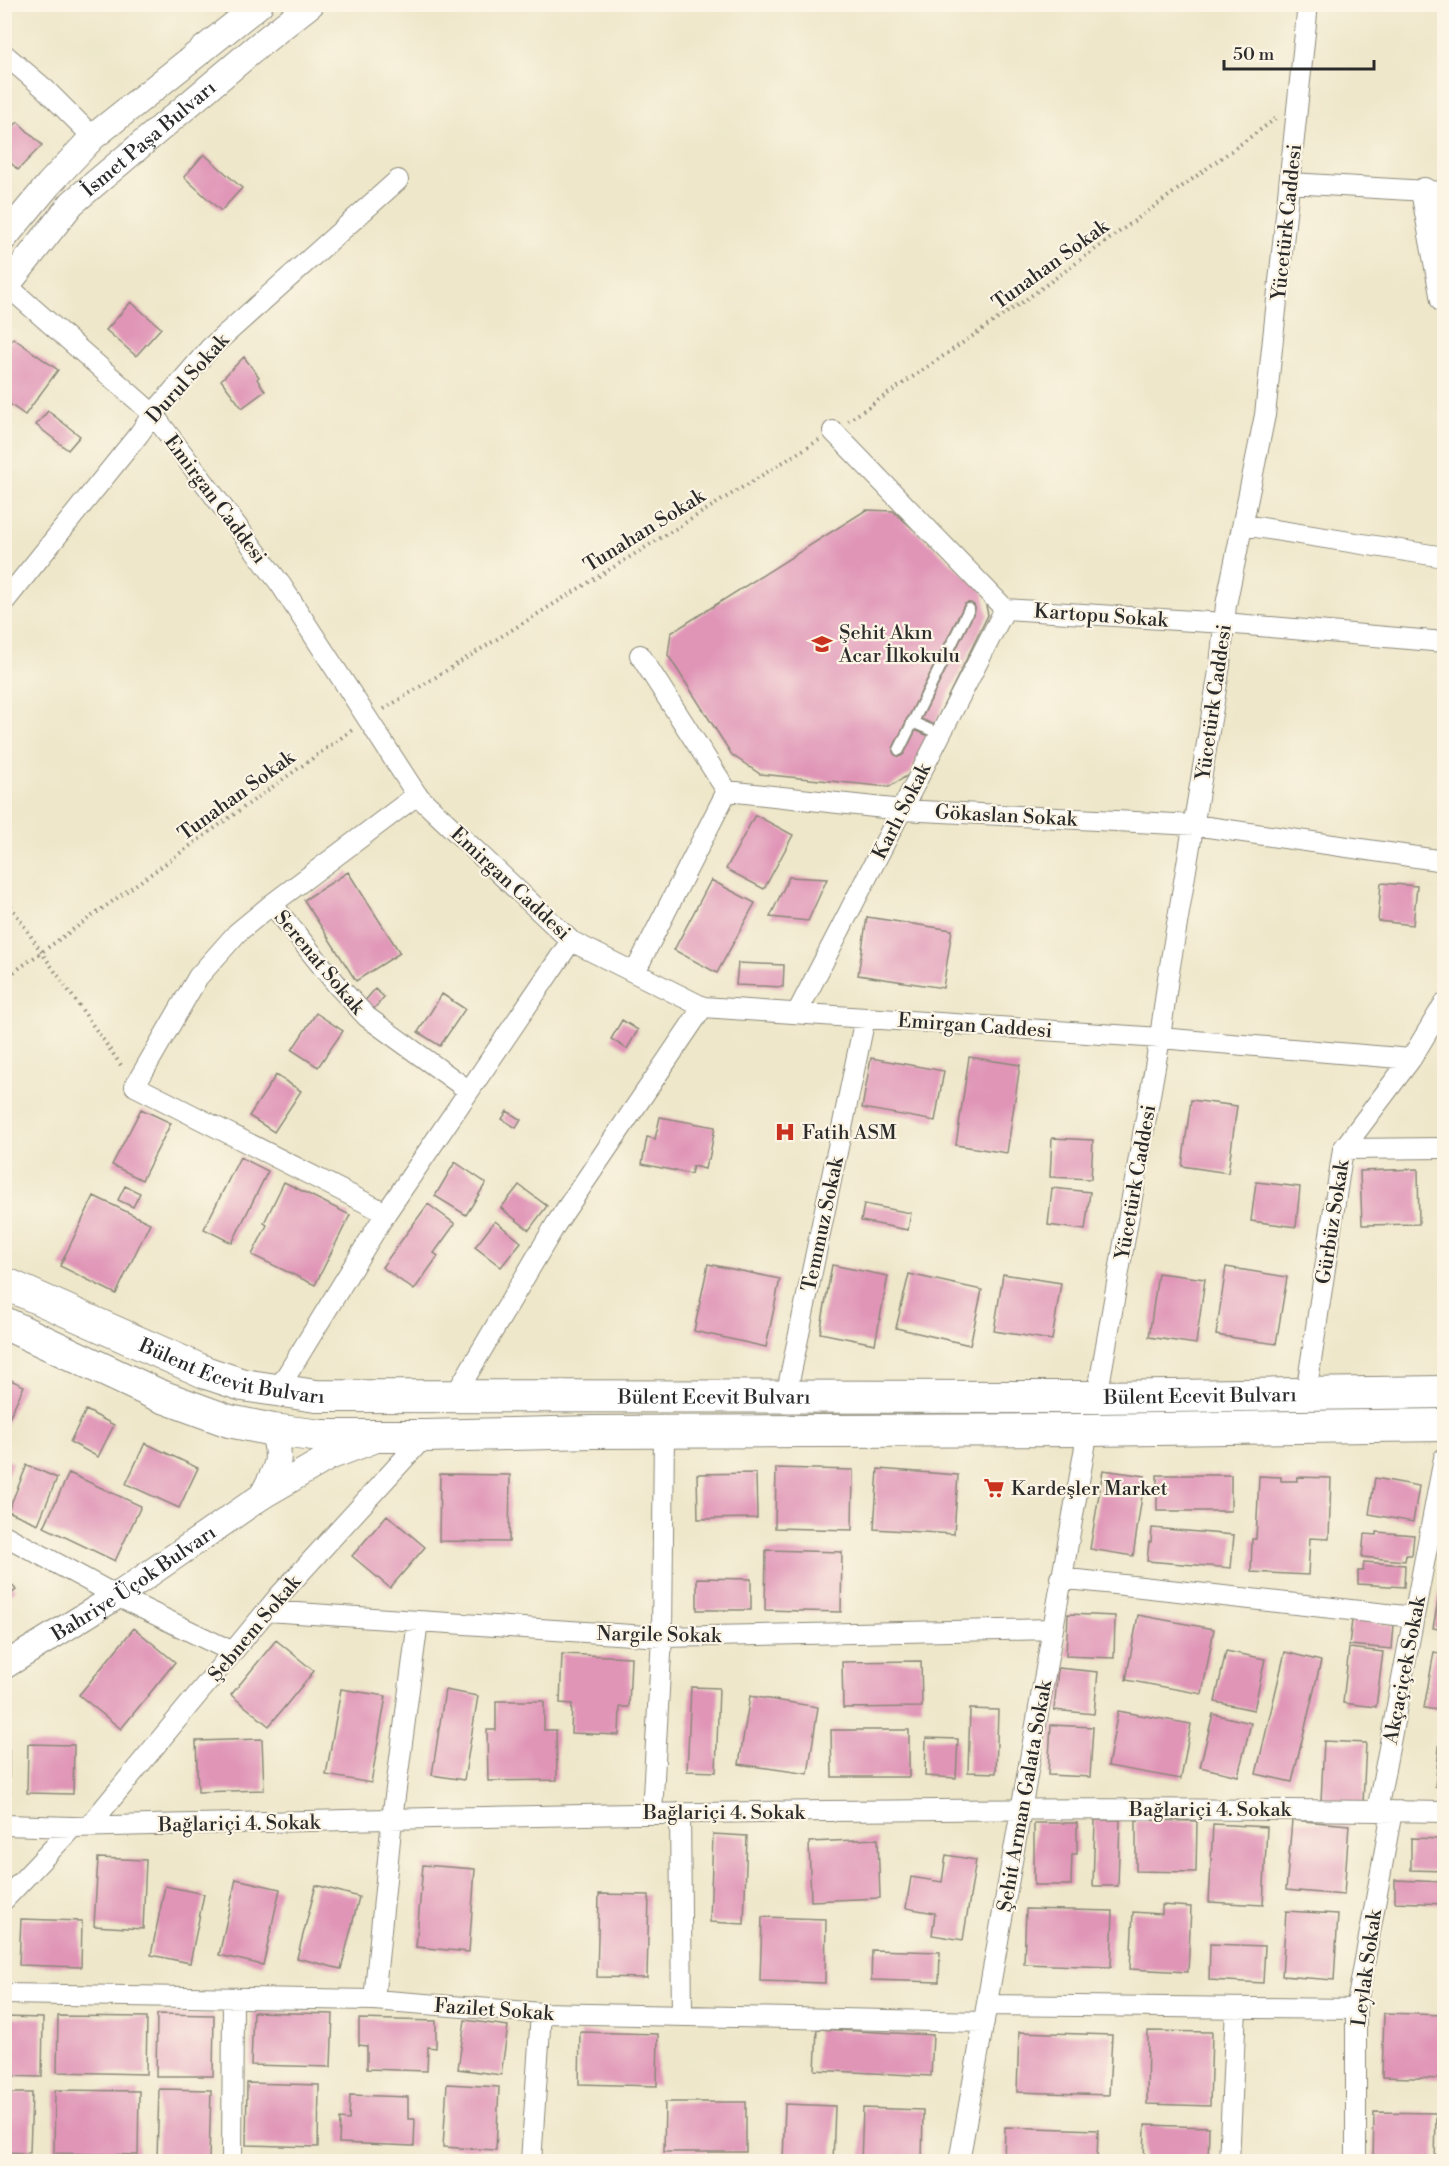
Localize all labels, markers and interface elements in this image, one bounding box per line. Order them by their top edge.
scale bar [1224,33,1374,71]
text: 50 m [1233,43,1275,66]
street label: İsmet Paşa Bulvarı [77,75,222,203]
street label: Yücetürk Caddesi [1267,142,1308,303]
street label: Tunahan Sokak [988,214,1115,316]
street label: Durul Sokak [141,328,236,429]
street label: Emirgan Caddesi [158,430,272,570]
street label: Tunahan Sokak [580,483,711,579]
street label: Kartopu Sokak [1033,599,1170,634]
place label: Şehit Akın Acar İlkokulu [838,621,960,669]
street label: Yücetürk Caddesi [1191,622,1238,783]
school or university icon: Şehit Akın Acar İlkokulu [810,632,834,656]
street label: Tunahan Sokak [174,745,301,847]
street label: Karlı Sokak [867,758,938,864]
street label: Gökaslan Sokak [934,800,1079,833]
street label: Emirgan Caddesi [445,822,575,946]
street label: Serenat Sokak [268,906,370,1021]
street label: Emirgan Caddesi [897,1009,1053,1044]
street label: Yücetürk Caddesi [1110,1102,1162,1263]
hospital icon: Fatih ASM [773,1120,797,1144]
place label: Fatih ASM [802,1121,897,1146]
street label: Temmuz Sokak [797,1153,850,1294]
street label: Gürbüz Sokak [1311,1157,1356,1286]
street label: Bülent Ecevit Bulvarı [134,1333,325,1410]
street label: Bülent Ecevit Bulvarı [1103,1383,1297,1411]
street label: Bülent Ecevit Bulvarı [617,1385,811,1411]
supermarket icon: Kardeşler Market [982,1476,1006,1500]
place label: Kardeşler Market [1011,1477,1168,1502]
street label: Bahriye Üçok Bulvarı [46,1520,222,1648]
street label: Şebnem Sokak [203,1570,308,1687]
street label: Akçaçiçek Sokak [1379,1593,1432,1747]
street label: Nargile Sokak [596,1622,723,1649]
street label: Şehit Arman Galata Sokak [993,1677,1058,1914]
street label: Bağlariçi 4. Sokak [1128,1798,1293,1823]
street label: Bağlariçi 4. Sokak [642,1801,807,1826]
street label: Bağlariçi 4. Sokak [157,1811,322,1838]
street label: Leylak Sokak [1347,1907,1388,2028]
street label: Fazilet Sokak [433,1994,556,2027]

